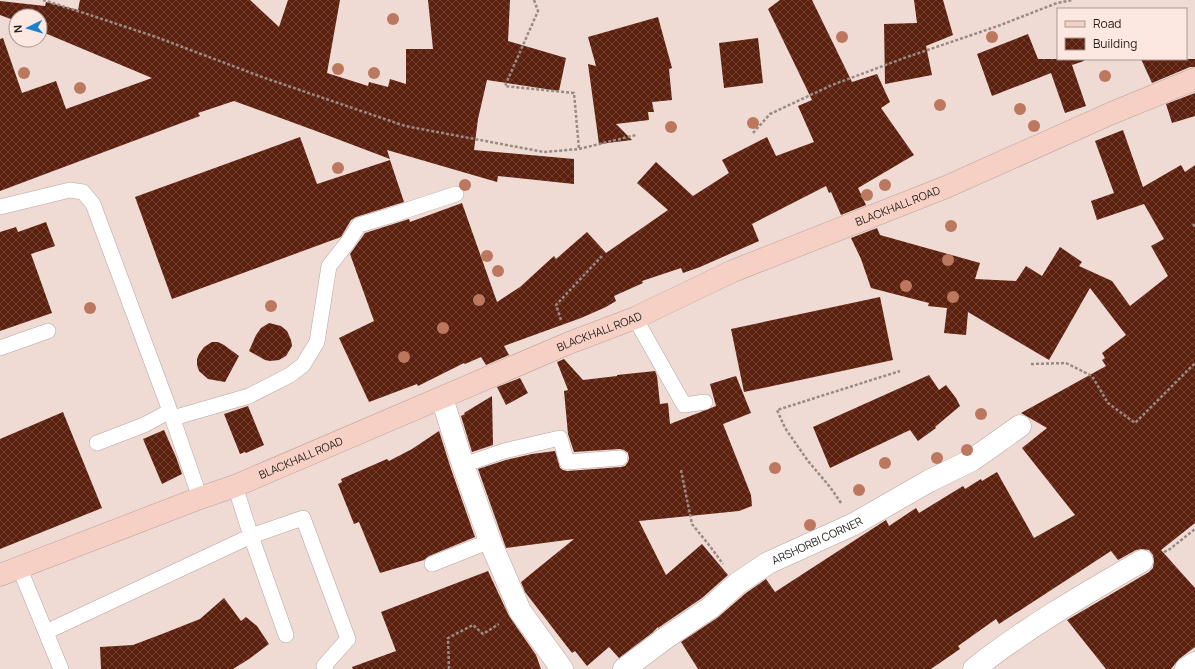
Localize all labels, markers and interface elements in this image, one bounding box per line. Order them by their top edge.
north arrow [8,8,48,48]
legend [1057,8,1187,60]
text: Road [1093,15,1121,32]
text: N [10,24,25,34]
text: Building [1093,35,1137,52]
street label: BLACKHALL ROAD [853,182,942,229]
street label: BLACKHALL ROAD [554,308,644,354]
street label: BLACKHALL ROAD [256,433,345,482]
street label: ARSHORBI CORNER [769,513,865,567]

